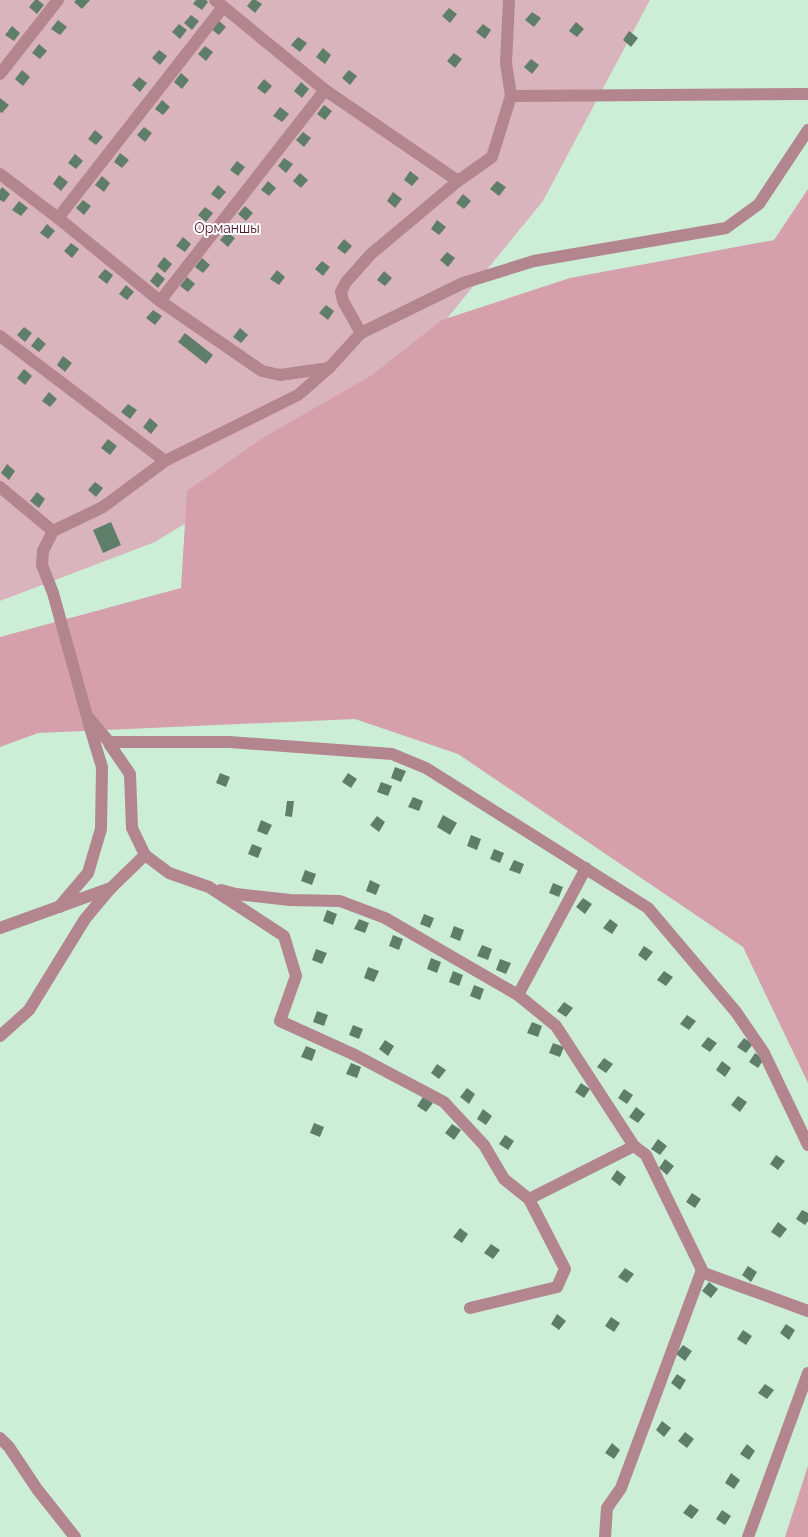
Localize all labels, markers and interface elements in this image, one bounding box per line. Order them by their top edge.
park label: Орманшы [194,220,260,236]

